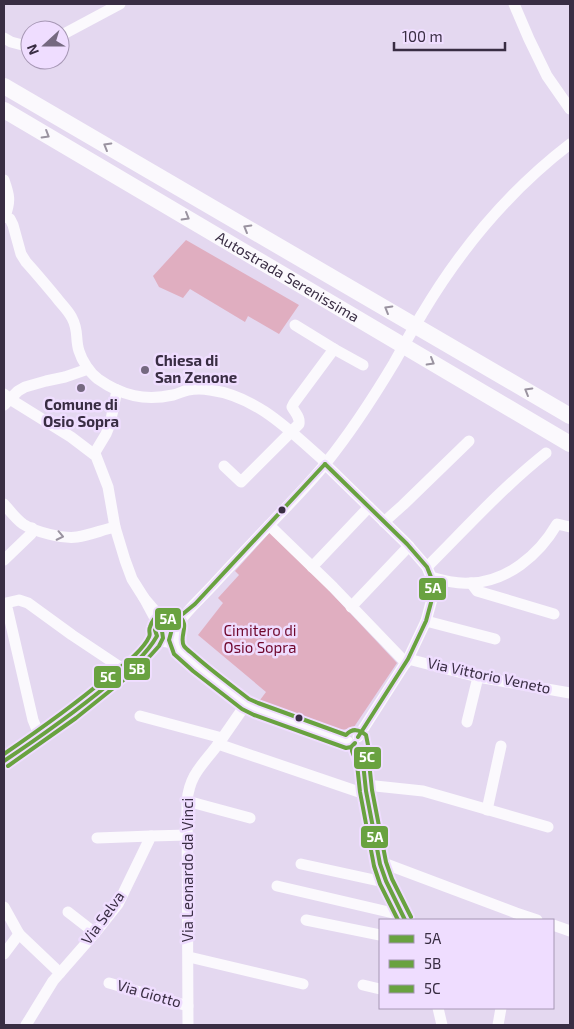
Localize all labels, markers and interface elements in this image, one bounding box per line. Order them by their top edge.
north arrow [20,20,70,70]
scale bar [394,20,505,52]
text: 100 m [402,27,443,45]
text: N [23,42,42,58]
one-way arrow [40,128,49,138]
one-way arrow [103,143,112,153]
one-way arrow [180,211,189,221]
one-way arrow [244,224,253,234]
street label: Autostrada Serenissima [213,227,363,326]
one-way arrow [384,306,393,316]
place label: Chiesa di San Zenone [155,351,237,386]
one-way arrow [426,355,435,365]
marker: Chiesa di San Zenone [139,364,151,376]
marker: Comune di Osio Sopra [75,382,87,394]
one-way arrow [525,388,534,398]
place label: Comune di Osio Sopra [43,395,119,430]
unlabelled marker [277,505,287,515]
one-way arrow [55,530,64,541]
line badge: 5A [418,577,447,601]
text: 5A [425,579,442,596]
line badge: 5A [154,607,182,631]
text: 5A [160,610,177,627]
park label: Cimitero di Osio Sopra [223,621,297,656]
street label: Via Vittorio Veneto [426,653,553,697]
line badge: 5B [123,657,151,681]
text: 5B [129,660,145,677]
line badge: 5C [93,665,122,689]
text: 5C [100,668,116,685]
unlabelled marker [294,713,304,723]
line badge: 5C [353,746,382,770]
text: 5C [359,748,375,765]
street label: Via Leonardo da Vinci [178,798,196,942]
line badge: 5A [360,825,389,849]
text: 5A [367,828,384,845]
street label: Via Selva [77,887,127,947]
legend [379,919,554,1009]
text: 5A [424,929,442,947]
text: 5B [424,954,441,972]
street label: Via Giotto [115,975,183,1011]
text: 5C [424,979,441,997]

